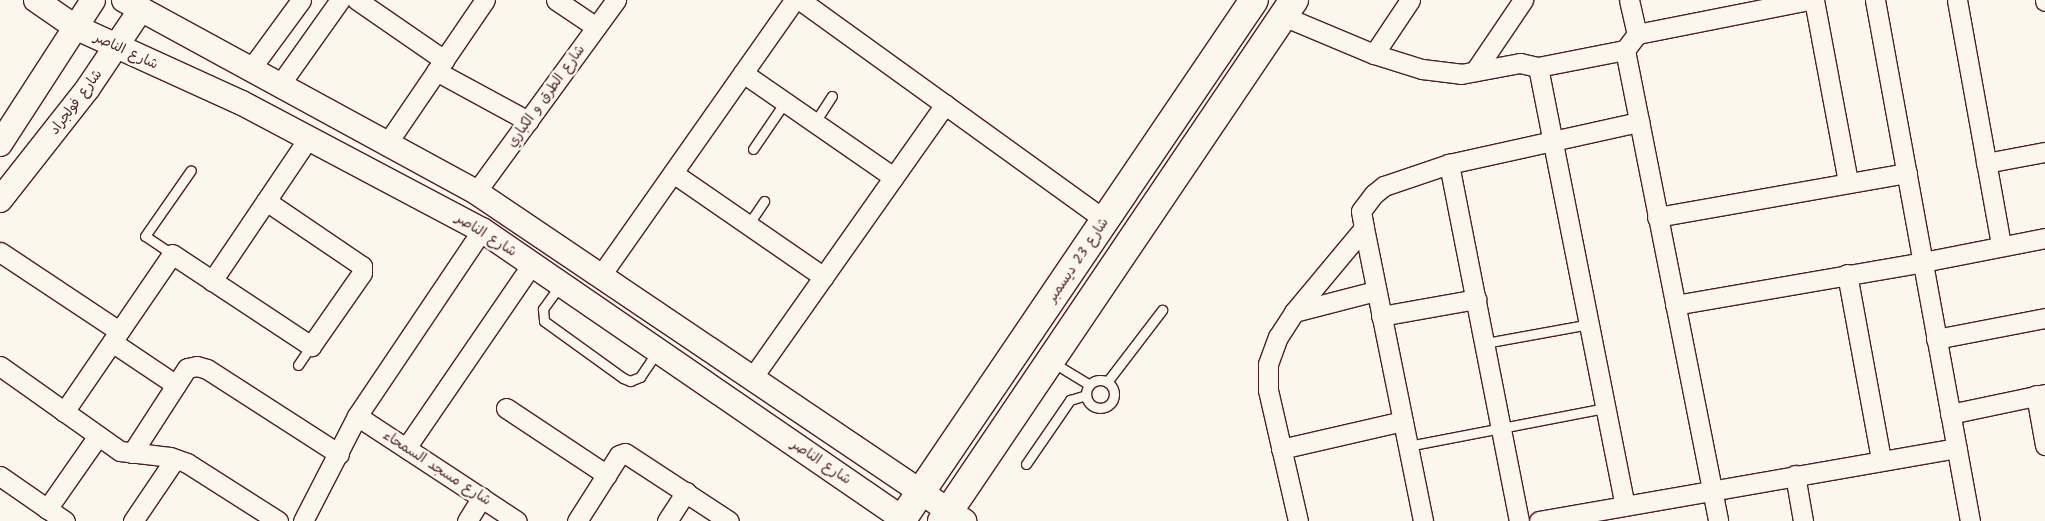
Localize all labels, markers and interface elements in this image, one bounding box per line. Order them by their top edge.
street label: شارع الناصر [91,29,161,73]
street label: شارع الطرق و الكباري [503,42,589,150]
street label: شارع فولجراد [46,66,106,138]
street label: شارع الناصر [452,210,520,260]
street label: شارع 23 ديسمبر [1044,215,1112,305]
street label: شارع مسجد السمحاء [380,427,494,509]
street label: شارع الناصر [788,436,854,488]

